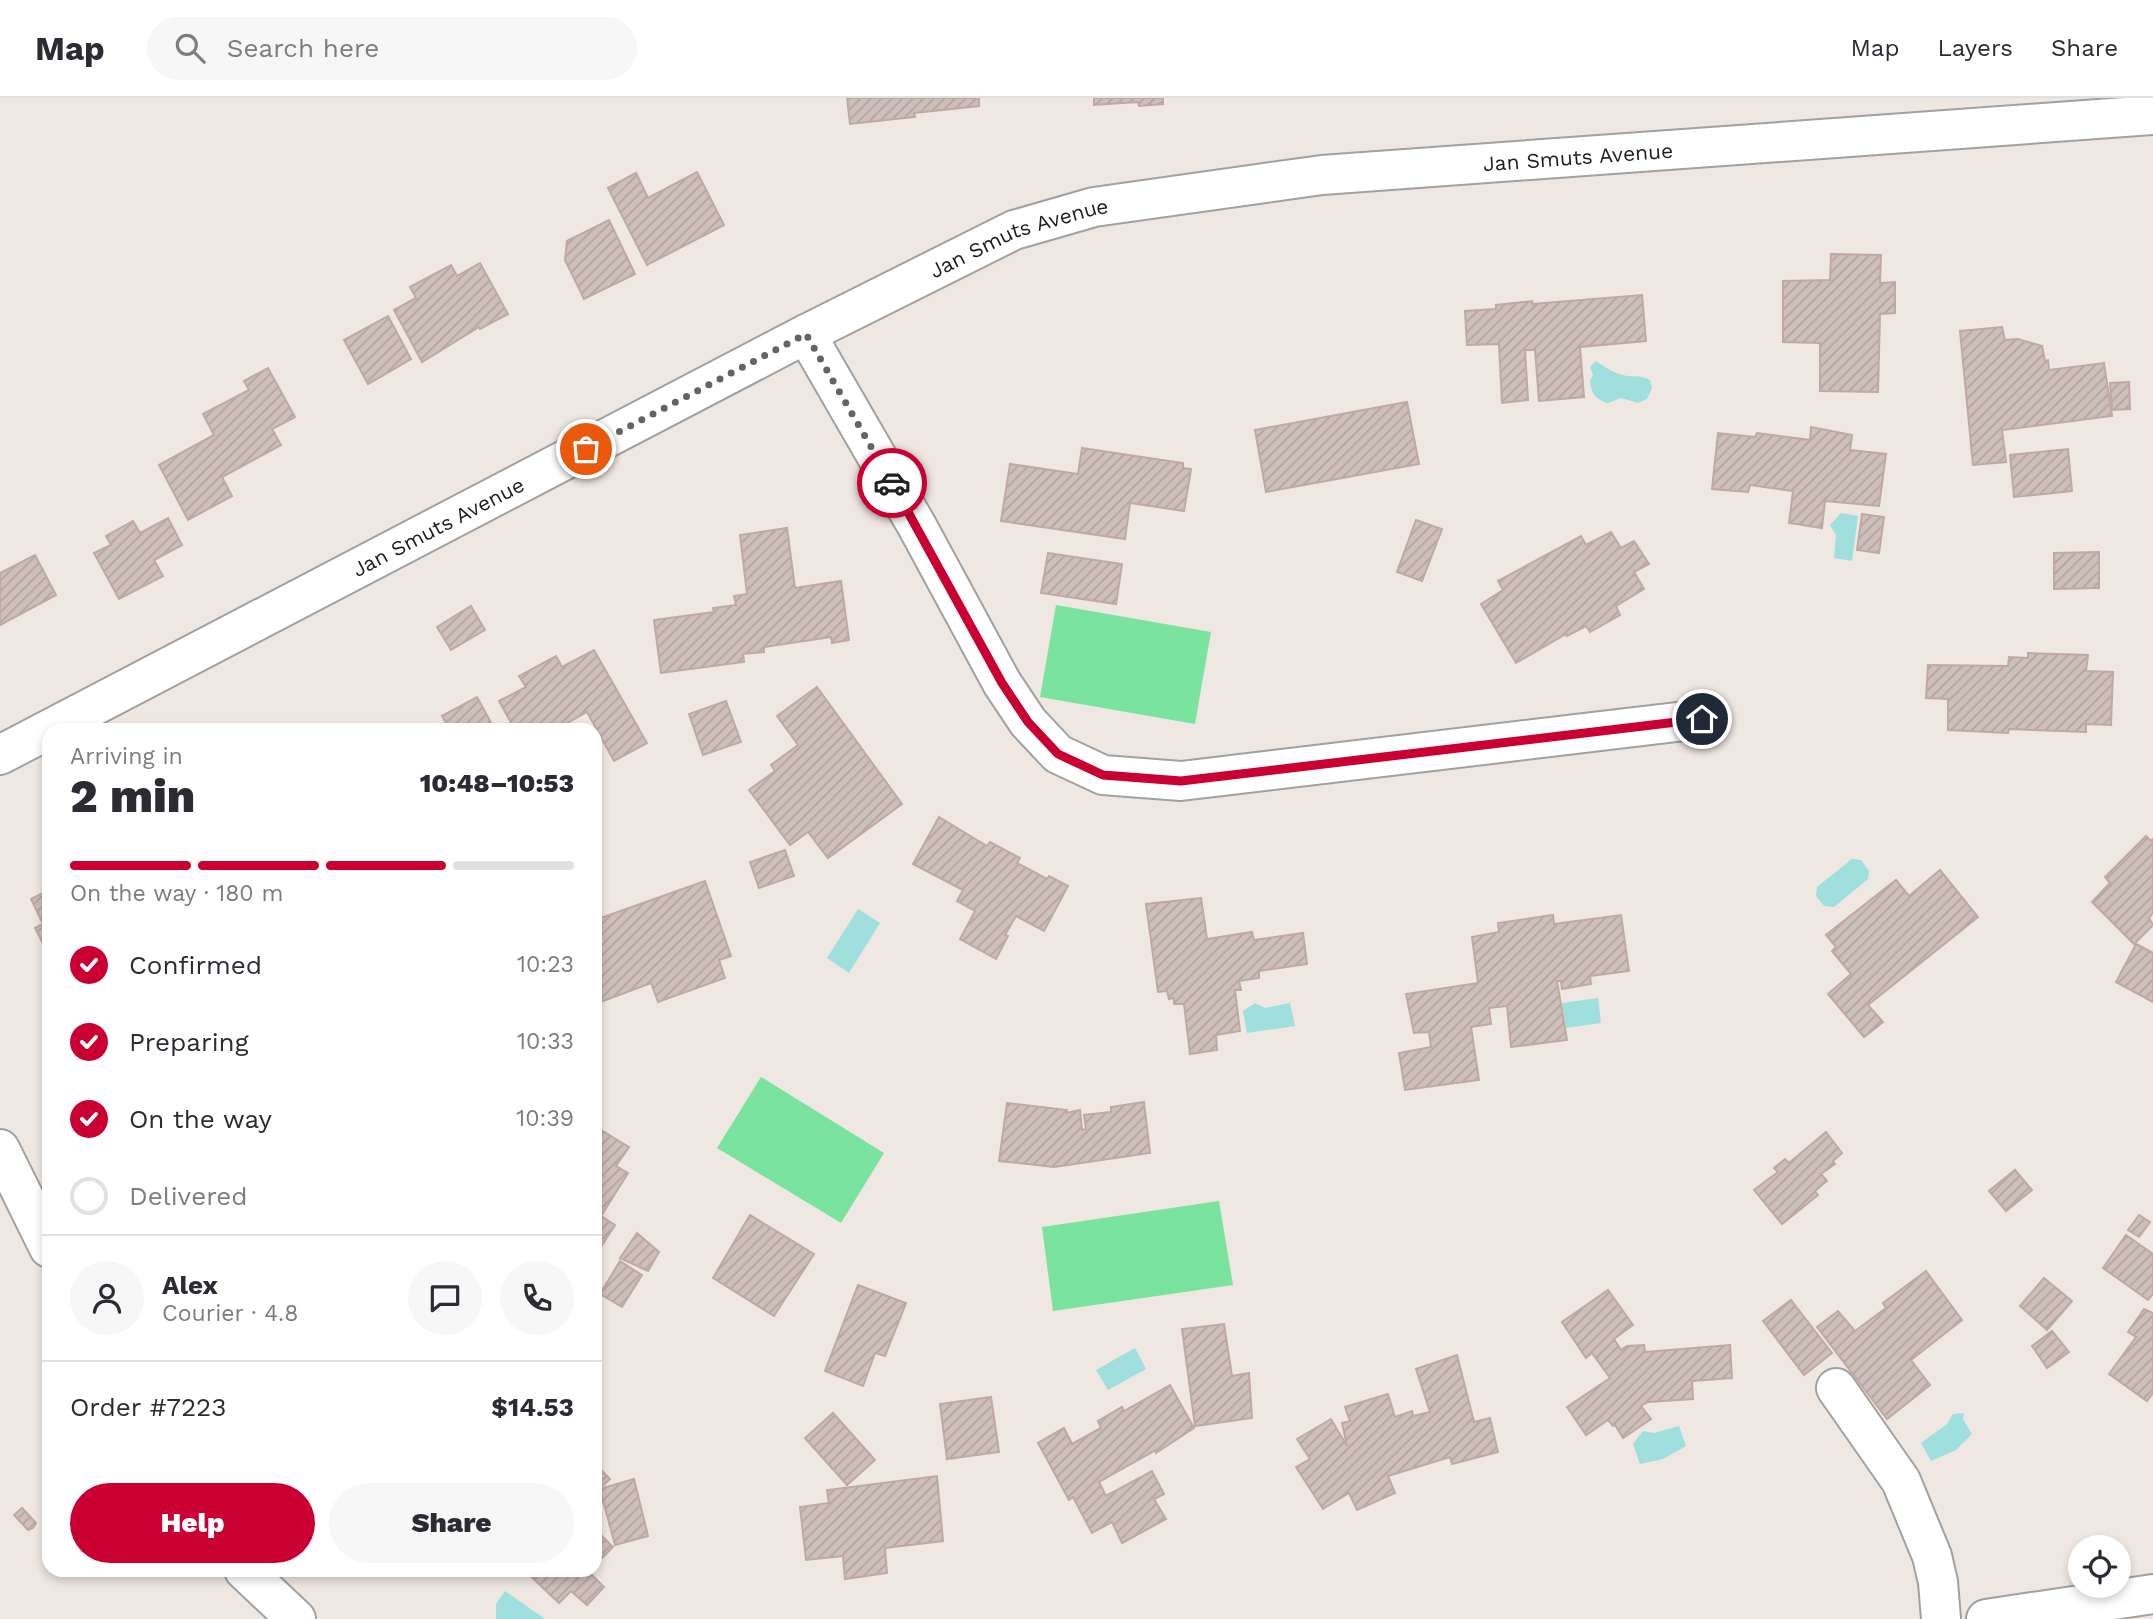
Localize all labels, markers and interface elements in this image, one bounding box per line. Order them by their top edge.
search box [147,17,637,80]
text: Map [35,29,105,68]
icon: search [171,29,209,67]
text: Search here [227,33,379,63]
text: Map [1851,34,1899,62]
text: Layers [1937,34,2013,62]
text: Share [2051,34,2118,62]
street label: Jan Smuts Avenue [1482,137,1674,176]
street label: Jan Smuts Avenue [925,193,1110,283]
pin [556,419,616,479]
icon: bag [567,430,605,468]
courier [857,448,927,518]
icon: car [873,464,911,502]
street label: Jan Smuts Avenue [348,471,528,581]
pin [1672,689,1732,749]
icon: home [1683,700,1721,738]
text: Arriving in [70,743,183,770]
text: 10:48–10:53 [420,768,574,798]
text: 2 min [70,769,195,823]
text: On the way · 180 m [70,880,283,907]
icon: check [70,946,108,984]
text: Confirmed [129,950,262,980]
text: 10:23 [517,951,574,978]
icon: check [70,1023,108,1061]
text: Preparing [129,1027,249,1057]
text: 10:33 [517,1028,574,1055]
icon: check [70,1100,108,1138]
text: On the way [129,1104,272,1134]
text: 10:39 [516,1105,574,1132]
text: Delivered [129,1181,248,1211]
button: person [70,1261,144,1335]
button: chat [408,1261,482,1335]
button: phone [500,1261,574,1335]
text: Alex [162,1270,218,1300]
text: Courier · 4.8 [162,1300,298,1327]
text: Order #7223 [70,1392,226,1422]
text: $14.53 [491,1392,574,1422]
button: Help [70,1483,315,1563]
button: Share [329,1483,574,1563]
map controls [2068,1535,2131,1598]
button: locate [2068,1535,2131,1598]

